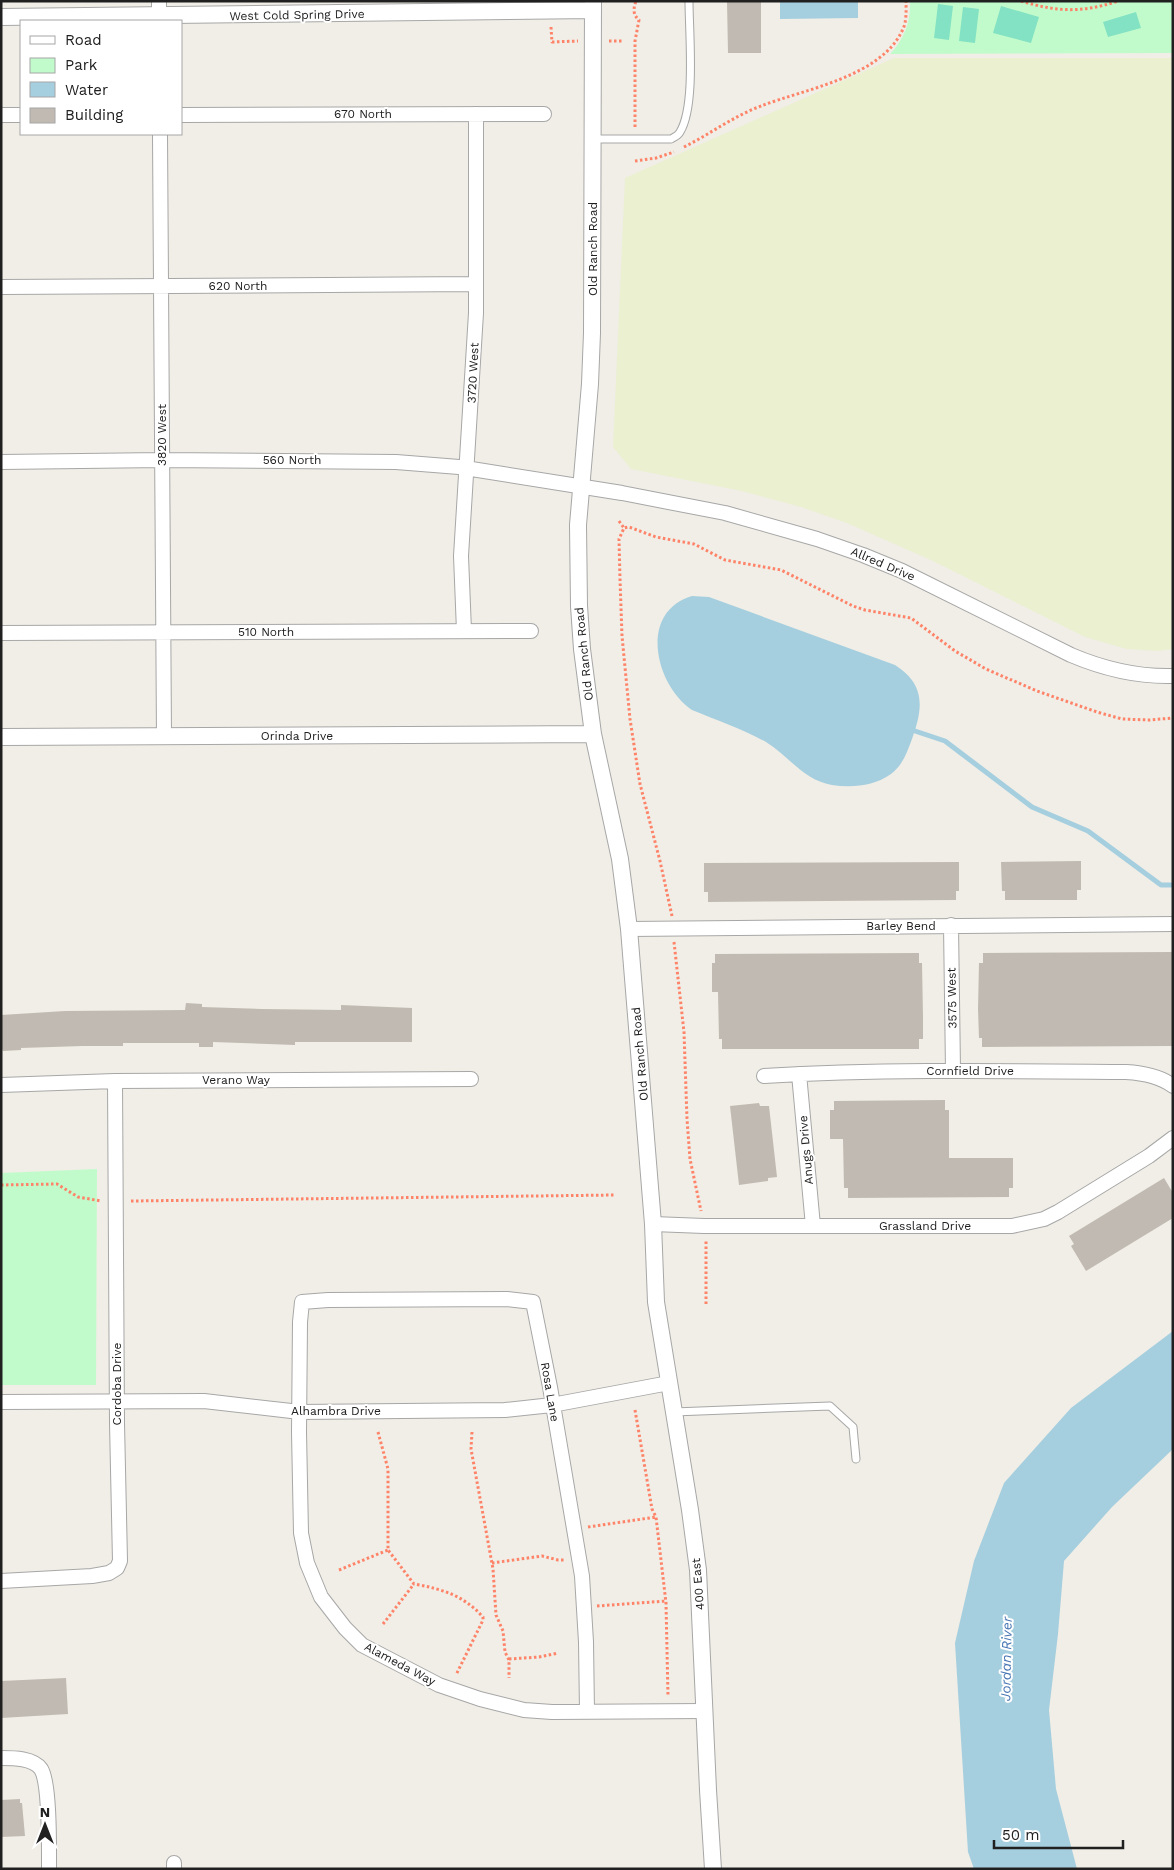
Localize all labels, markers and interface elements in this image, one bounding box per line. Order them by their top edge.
street label: West Cold Spring Drive [229,7,365,23]
legend [20,20,182,135]
text: Road [65,31,102,49]
text: Park [65,56,98,74]
text: Water [65,81,108,99]
text: Building [65,106,123,124]
street label: 670 North [334,107,392,121]
street label: Old Ranch Road [586,202,600,296]
street label: 620 North [209,279,267,293]
street label: 3720 West [464,342,482,404]
street label: 3820 West [155,404,169,466]
street label: 560 North [263,453,321,467]
street label: Allred Drive [849,544,917,584]
street label: Old Ranch Road [572,607,596,701]
street label: 510 North [238,625,294,639]
street label: Orinda Drive [261,729,333,743]
street label: Barley Bend [866,919,936,933]
street label: 3575 West [944,967,960,1029]
street label: Old Ranch Road [629,1007,651,1101]
street label: Cornfield Drive [926,1064,1014,1078]
street label: Verano Way [202,1073,271,1087]
street label: Anugs Drive [796,1115,816,1185]
street label: Grassland Drive [879,1219,971,1233]
street label: Cordoba Drive [110,1343,124,1425]
street label: Rosa Lane [538,1361,562,1423]
street label: Alhambra Drive [291,1404,381,1418]
street label: 400 East [689,1557,707,1611]
water label: Jordan River [997,1616,1015,1701]
street label: Alameda Way [362,1639,439,1689]
north arrow [20,1800,70,1850]
text: N [40,1804,50,1820]
scale bar [994,1818,1123,1850]
text: 50 m [1002,1826,1039,1844]

